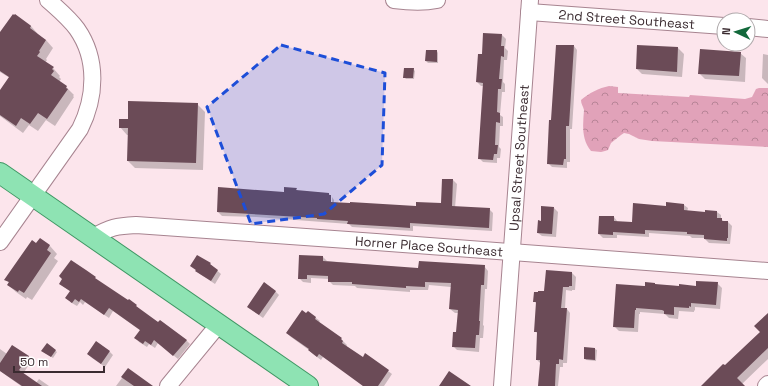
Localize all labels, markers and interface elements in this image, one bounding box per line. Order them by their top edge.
street label: 2nd Street Southeast [558,6,695,33]
north arrow [716,12,756,52]
text: N [719,27,733,35]
street label: Upsal Street Southeast [505,84,533,231]
street label: Horner Place Southeast [354,233,504,260]
scale bar [14,348,104,374]
text: 50 m [20,354,48,370]

